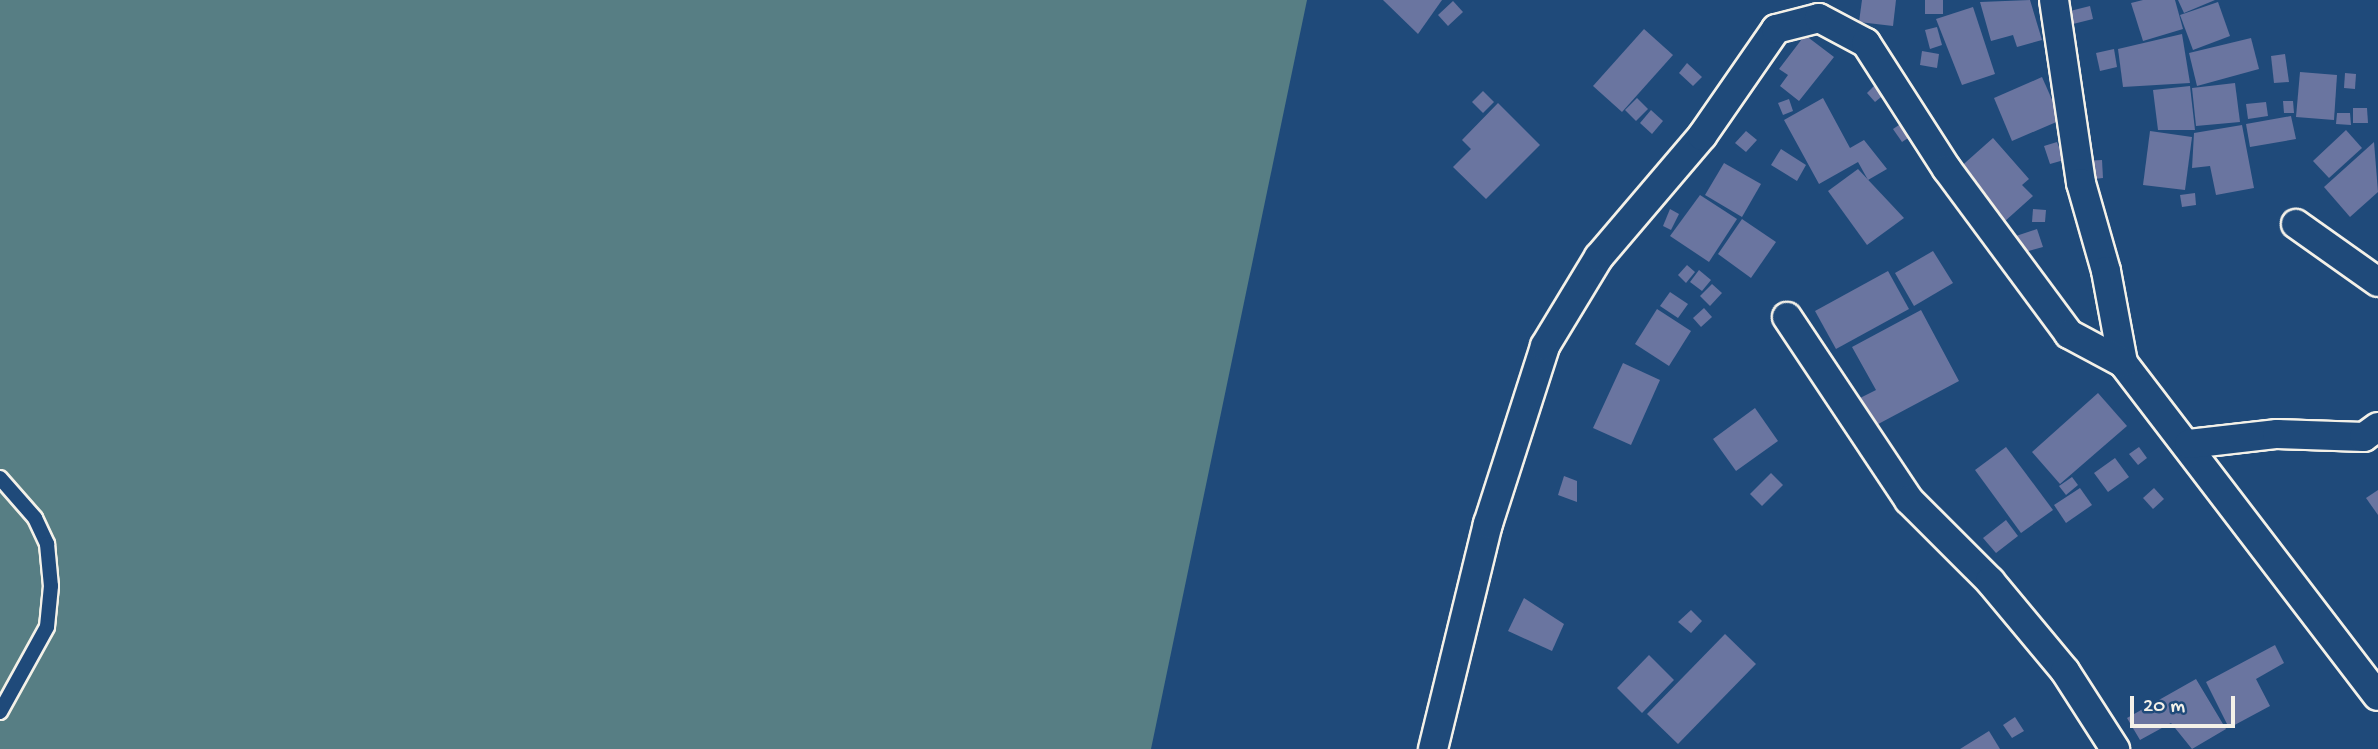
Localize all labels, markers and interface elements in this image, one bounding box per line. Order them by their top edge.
scale bar [2133,682,2238,726]
text: 20 m [2143,695,2185,720]

